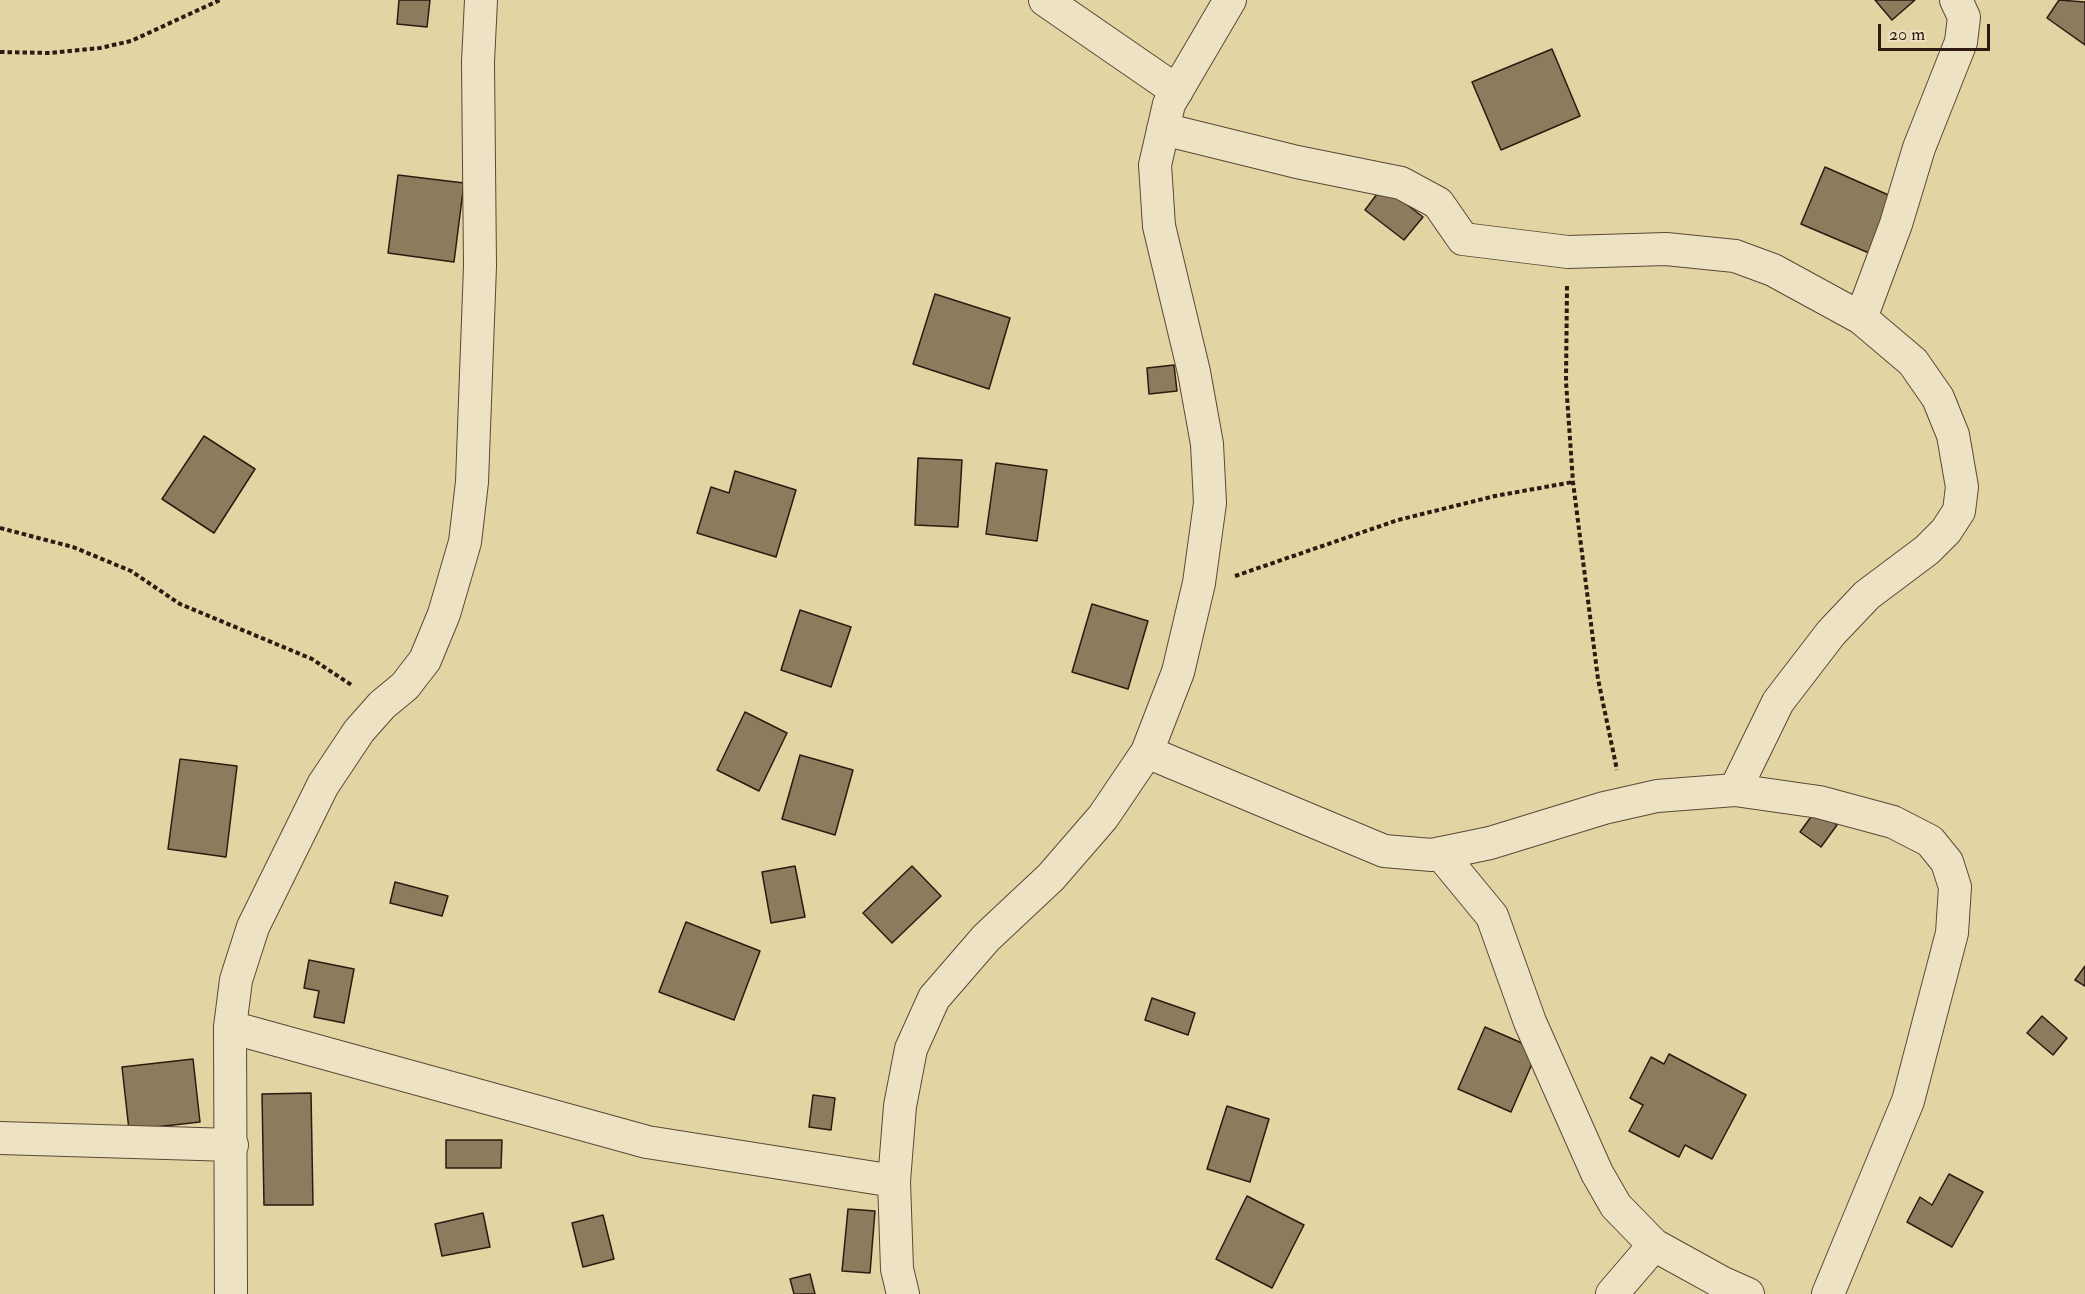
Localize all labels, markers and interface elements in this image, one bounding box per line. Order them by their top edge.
scale bar [1881,12,1994,50]
text: 20 m [1889,23,1925,46]

